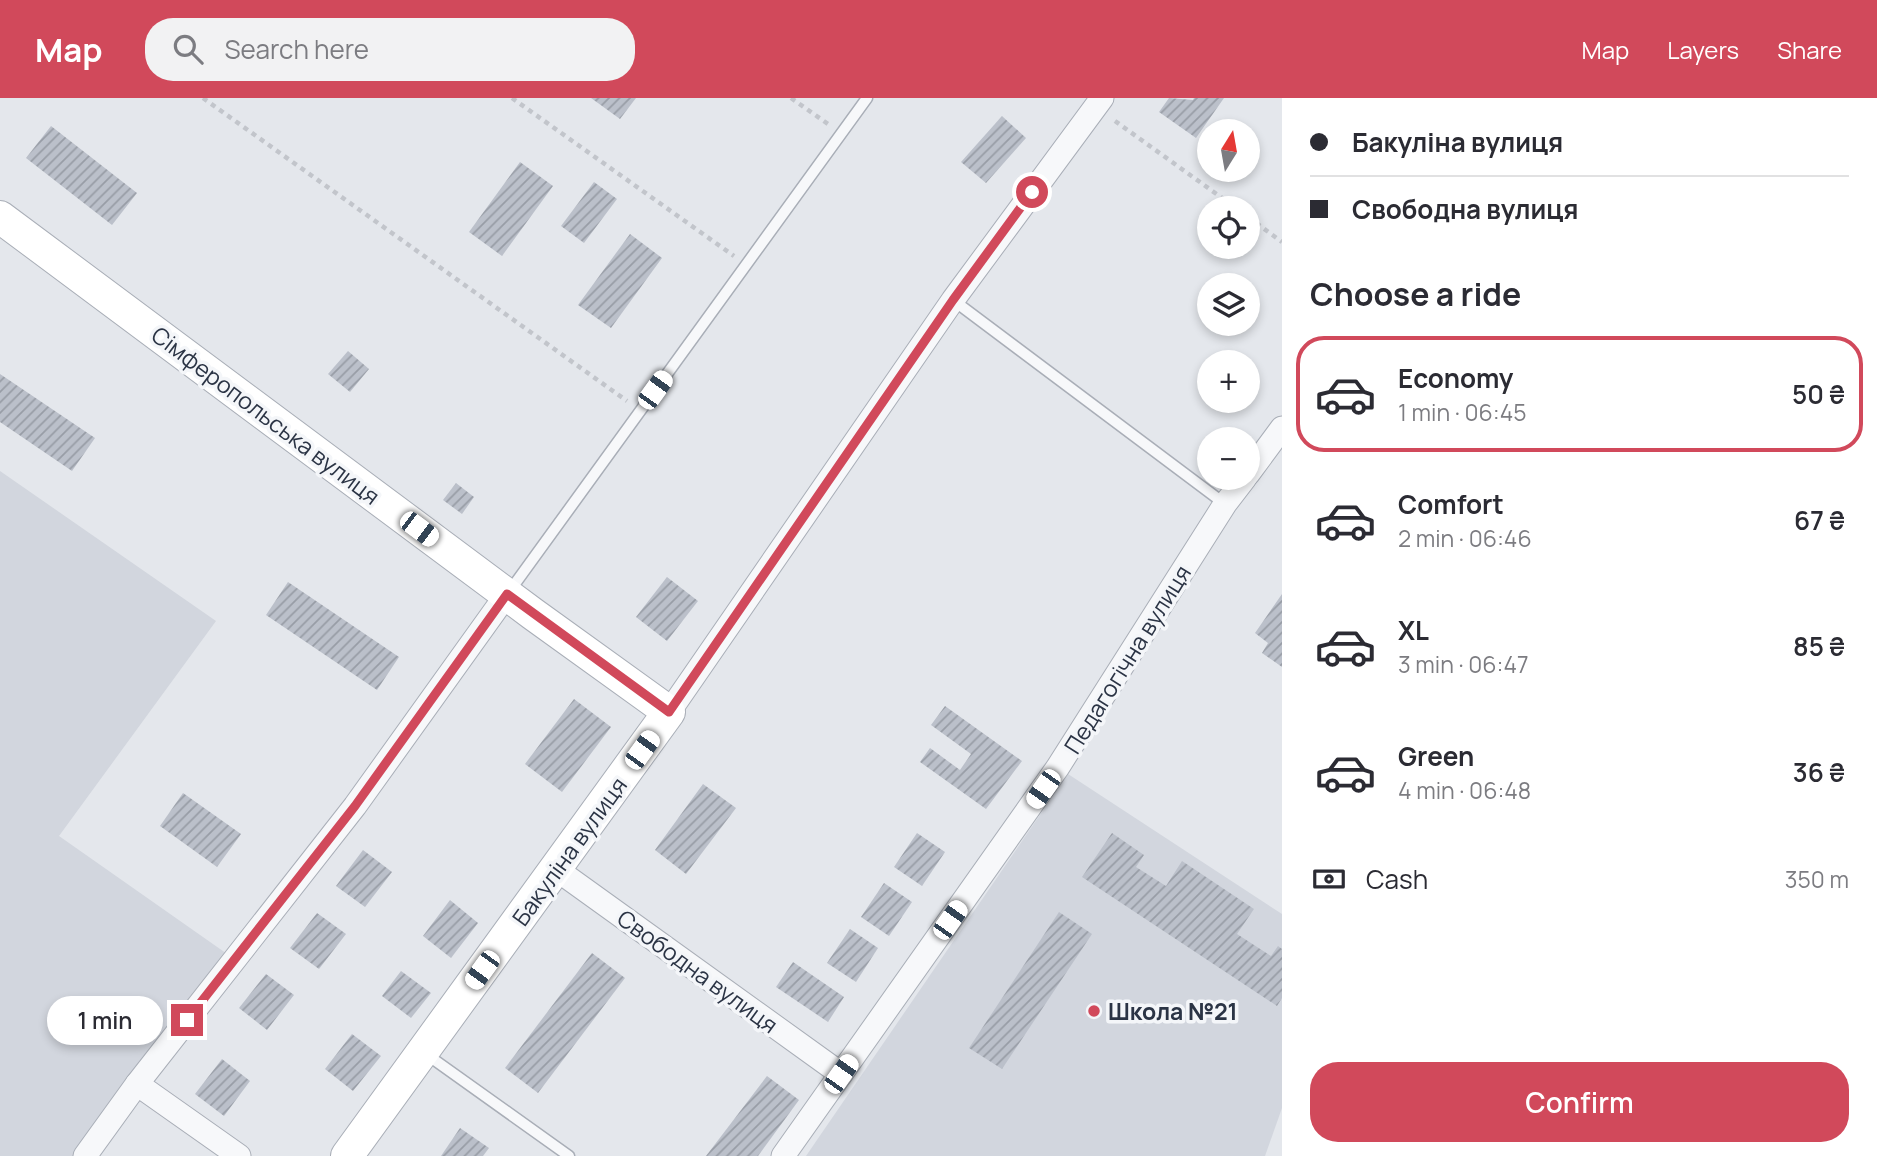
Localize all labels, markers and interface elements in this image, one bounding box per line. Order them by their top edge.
search box [145,18,635,81]
text: Map [35,27,103,72]
icon: search [169,30,207,68]
text: Search here [225,31,369,67]
text: Map [1582,33,1629,66]
text: Layers [1667,33,1739,66]
text: Share [1777,33,1842,66]
north arrow [1197,119,1260,182]
map controls [1197,119,1260,490]
text: Бакуліна вулиця [1352,124,1563,160]
route start [1016,176,1048,208]
text: Свободна вулиця [1352,191,1579,227]
button: locate [1197,196,1260,259]
text: Choose a ride [1310,272,1521,316]
button: layers [1197,273,1260,336]
street label: Сімферопольська вулиця [145,319,387,511]
button: + [1197,350,1260,413]
text: Economy [1398,360,1513,396]
icon: car [1314,363,1377,426]
car [635,367,676,413]
text: 50 ₴ [1792,376,1845,412]
text: 1 min · 06:45 [1398,396,1527,428]
button: − [1197,427,1260,490]
text: Comfort [1398,486,1504,522]
icon: car [1314,489,1377,552]
text: 67 ₴ [1794,502,1845,538]
car [396,508,443,550]
text: 2 min · 06:46 [1398,522,1532,554]
street label: Педагогічна вулиця [1056,559,1198,759]
text: XL [1398,612,1429,648]
icon: car [1314,615,1377,678]
text: 85 ₴ [1793,628,1845,664]
text: 3 min · 06:47 [1398,648,1529,680]
car [622,727,663,773]
text: Green [1398,738,1474,774]
icon: car [1314,741,1377,804]
text: 36 ₴ [1793,754,1845,790]
car [1023,766,1064,812]
street label: Бакуліна вулиця [504,770,634,932]
text: 4 min · 06:48 [1398,774,1531,806]
icon: cash [1310,860,1348,898]
text: Cash [1366,861,1428,897]
text: 350 m [1785,863,1849,895]
car [930,897,971,943]
street label: Свободна вулиця [611,902,785,1040]
car [462,947,503,993]
place label: Школа №21 [1108,995,1238,1027]
callout: 1 min [47,996,162,1044]
marker: Школа №21 [1086,1003,1102,1019]
text: 1 min [78,1004,132,1036]
route end [171,1004,203,1036]
car [821,1051,862,1097]
button: Confirm [1310,1062,1849,1142]

